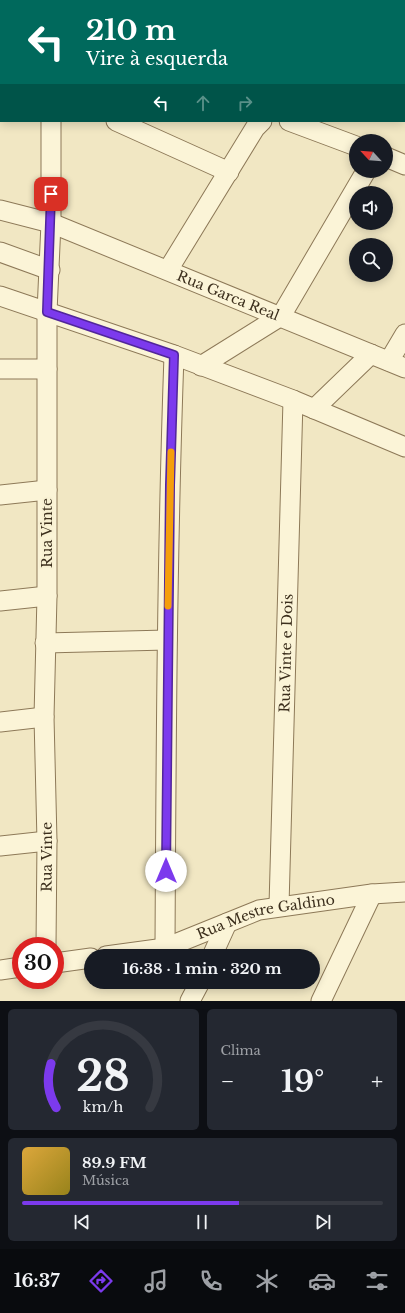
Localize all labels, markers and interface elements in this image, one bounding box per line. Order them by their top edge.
text: 210 m [86,13,176,48]
icon: left [20,16,72,68]
text: Vire à esquerda [86,48,228,70]
icon: left [150,92,172,114]
icon: ahead [192,92,214,114]
icon: right [234,92,256,114]
north arrow [349,134,393,178]
map controls [349,134,393,282]
pin [34,177,68,211]
icon: arrive [40,183,62,205]
button: sound [349,186,393,230]
button: search [349,238,393,282]
street label: Rua Garca Real [174,267,282,325]
street label: Rua Vinte [38,498,56,568]
street label: Rua Vinte e Dois [275,593,297,713]
street label: Rua Vinte [38,822,56,892]
position arrow [145,850,187,892]
street label: Rua Mestre Galdino [194,890,336,943]
speed limit sign: 30 [12,937,64,989]
text: 16:38 · 1 min · 320 m [122,959,282,978]
text: Clima [221,1042,261,1059]
text: 28 [76,1050,130,1101]
text: 19° [281,1063,324,1100]
text: − [221,1068,234,1095]
text: + [371,1068,383,1095]
text: km/h [83,1097,124,1115]
text: 89.9 FM [82,1153,147,1172]
text: Música [82,1172,129,1189]
icon: previous [71,1211,93,1233]
icon: pause [191,1211,213,1233]
icon: next [312,1211,334,1233]
icon: directions [87,1267,115,1295]
icon: music [142,1267,170,1295]
icon: phone [197,1267,225,1295]
icon: climate [253,1267,281,1295]
icon: car [308,1267,336,1295]
icon: filters [363,1267,391,1295]
text: 16:37 [14,1270,60,1292]

